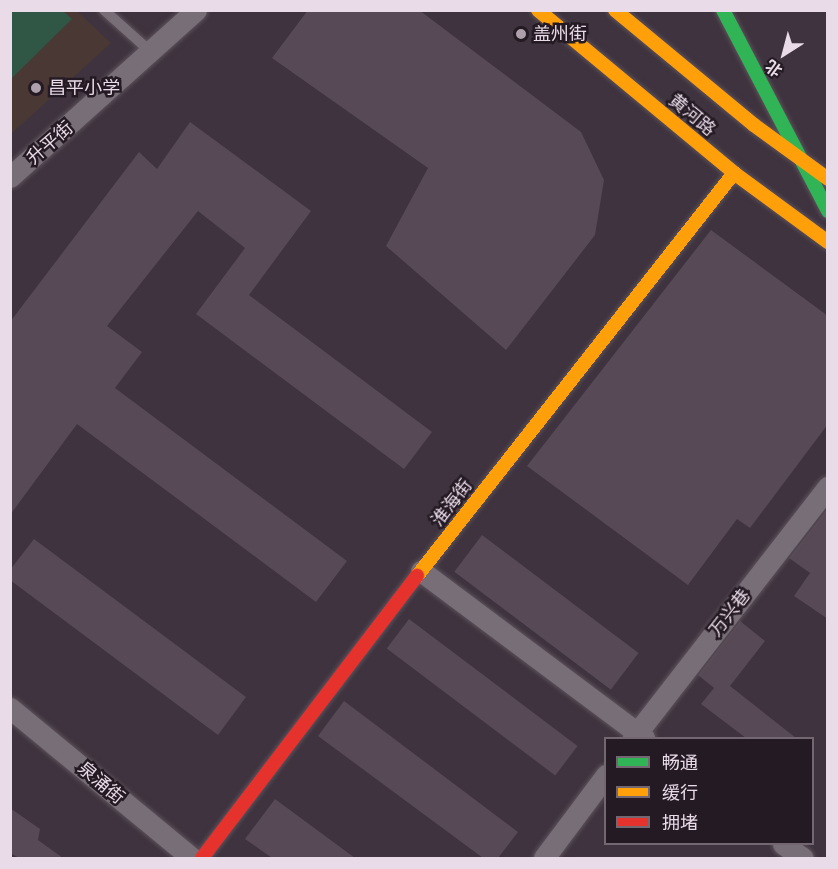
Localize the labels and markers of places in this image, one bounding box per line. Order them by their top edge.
place label: 盖州街 [533,23,587,45]
marker: 盖州街 [514,27,528,41]
place label: 昌平小学 [48,77,120,99]
marker: 昌平小学 [29,81,43,95]

